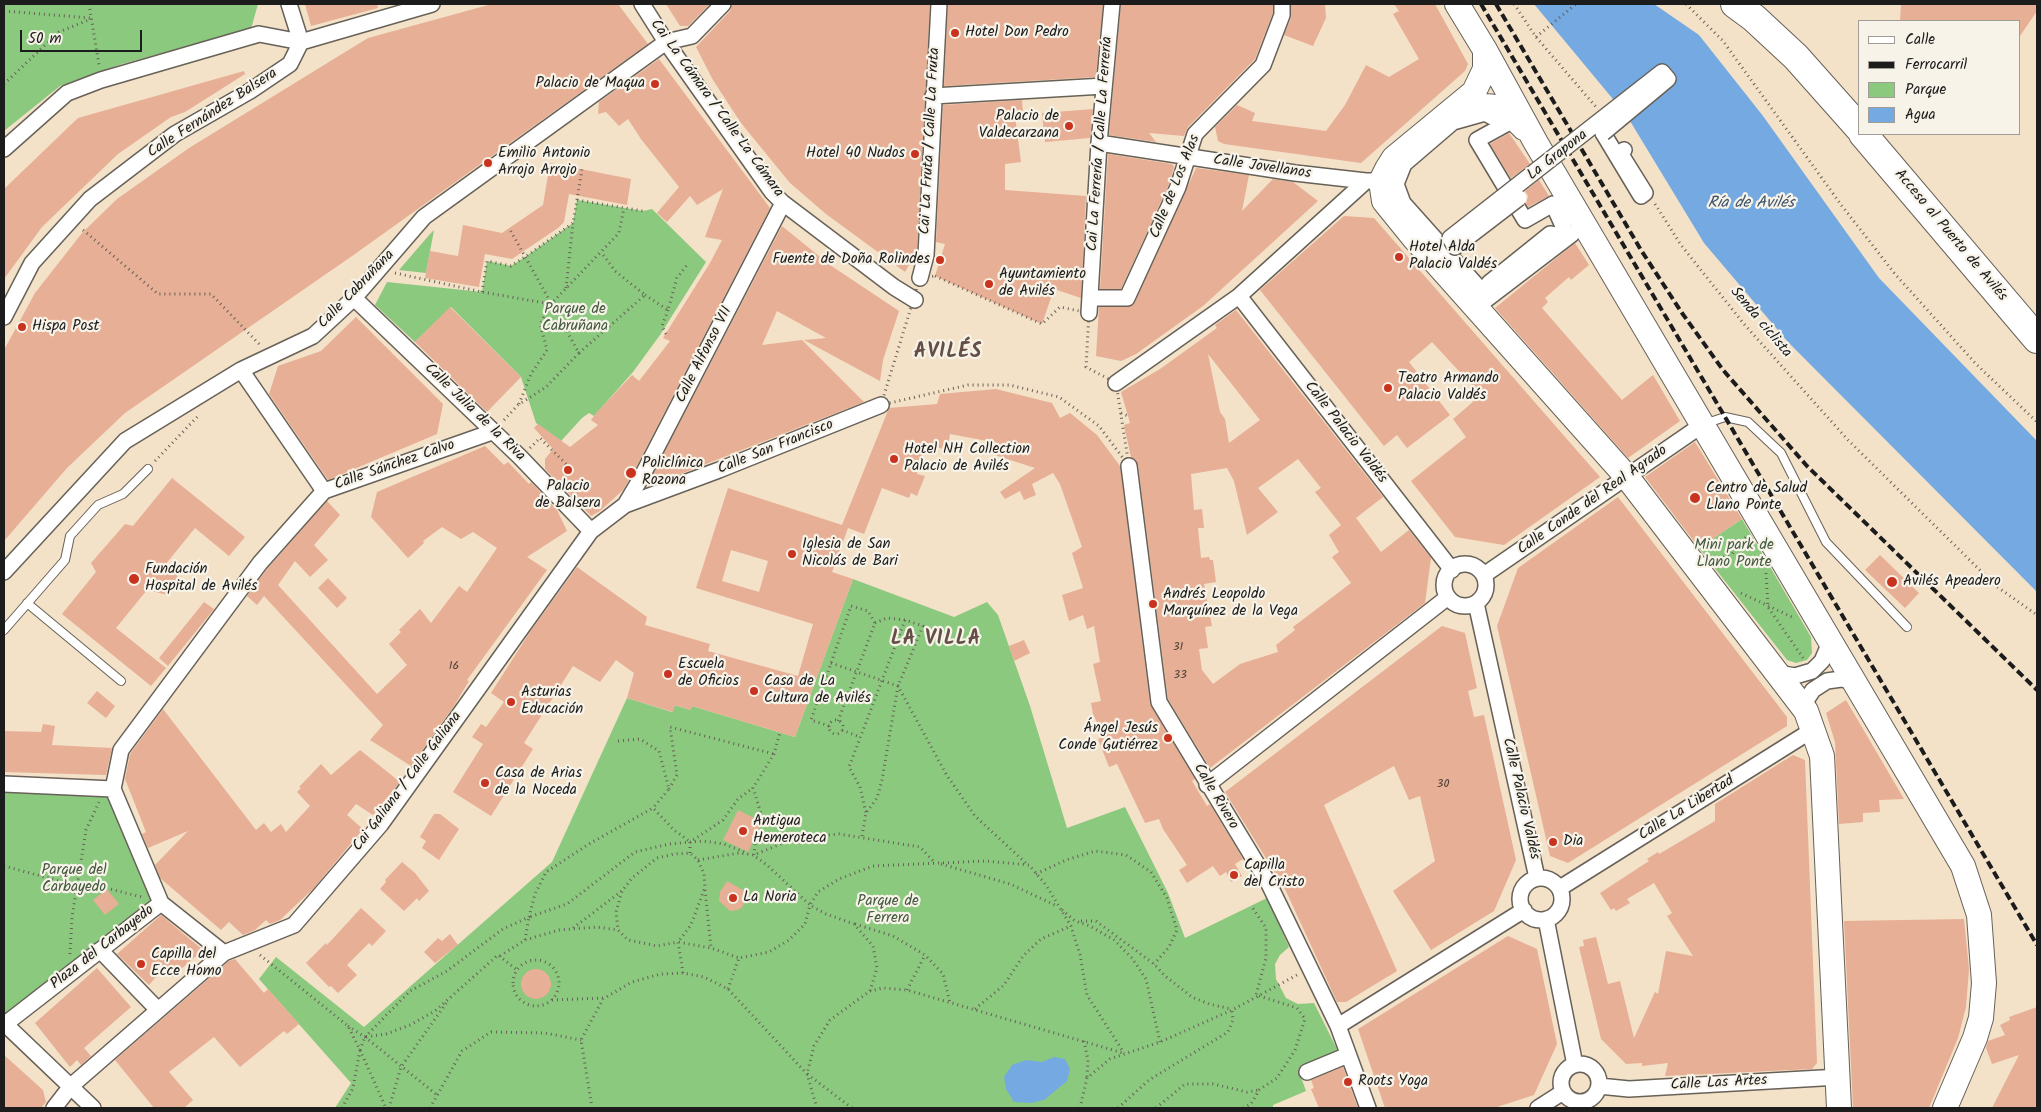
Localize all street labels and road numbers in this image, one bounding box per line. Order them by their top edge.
street label: Cai La Cámara / Calle La Cámara [645,16,787,202]
street label: Cai La Ferrería / Calle La Ferrería [1085,36,1117,252]
street label: Cai La Fruta / Calle La Fruta [917,47,945,235]
street label: Calle Fernández Balsera [145,65,281,163]
street label: La Grapona [1524,127,1592,185]
street label: Calle de Los Alas [1147,133,1205,241]
street label: Calle Jovellanos [1212,152,1312,184]
street label: Acceso al Puerto de Avilés [1890,166,2010,306]
street label: Calle Cabruñana [315,247,399,333]
street label: Senda ciclista [1725,284,1795,362]
street label: Calle Alfonso VII [673,304,737,406]
street label: Calle Julia de la Riva [420,360,528,466]
street label: Calle Palacio Valdés [1300,379,1390,487]
street label: Calle San Francisco [716,417,836,479]
street label: Calle Sánchez Calvo [332,437,458,495]
street label: Calle Conde del Real Agrado [1515,442,1671,560]
street label: Cai Galiana / Calle Galiana [350,709,466,855]
street label: Calle Palacio Valdés [1497,736,1543,862]
street label: Calle Rivero [1188,761,1242,833]
street label: Calle La Libertad [1636,772,1738,846]
street label: Plaza del Carbayedo [48,902,158,994]
street label: Calle Las Artes [1670,1072,1768,1096]

